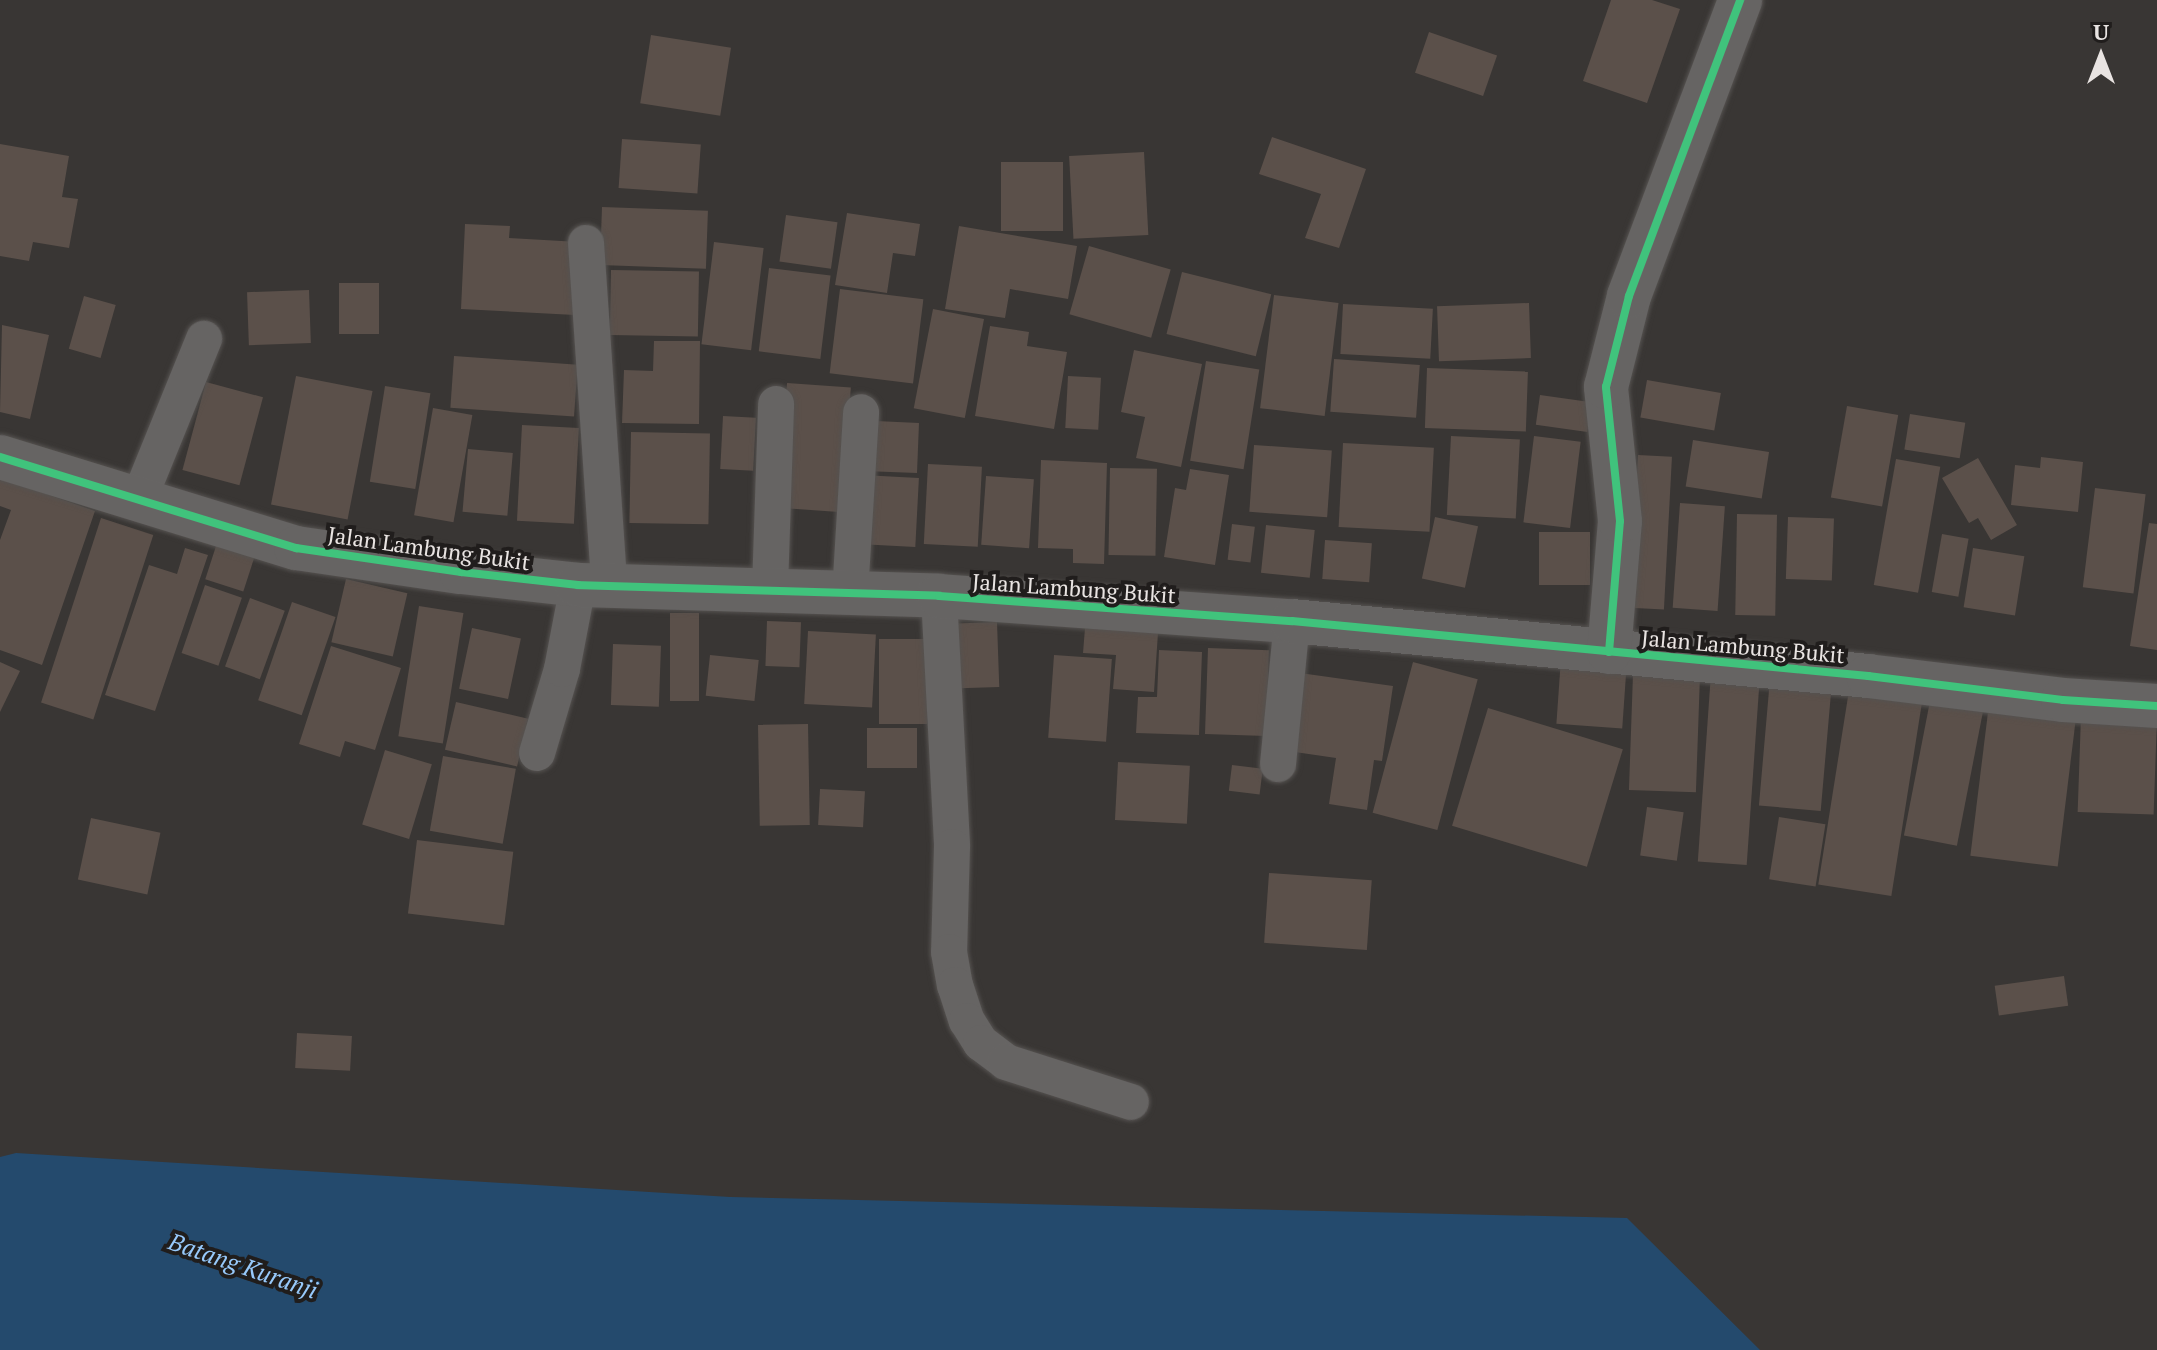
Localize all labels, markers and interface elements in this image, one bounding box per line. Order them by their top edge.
north arrow [2061,16,2141,96]
text: U [2093,17,2109,46]
street label: Jalan Lambung Bukit [326,521,532,575]
street label: Jalan Lambung Bukit [971,568,1177,608]
street label: Jalan Lambung Bukit [1640,624,1846,668]
water label: Batang Kuranji [165,1227,321,1305]

